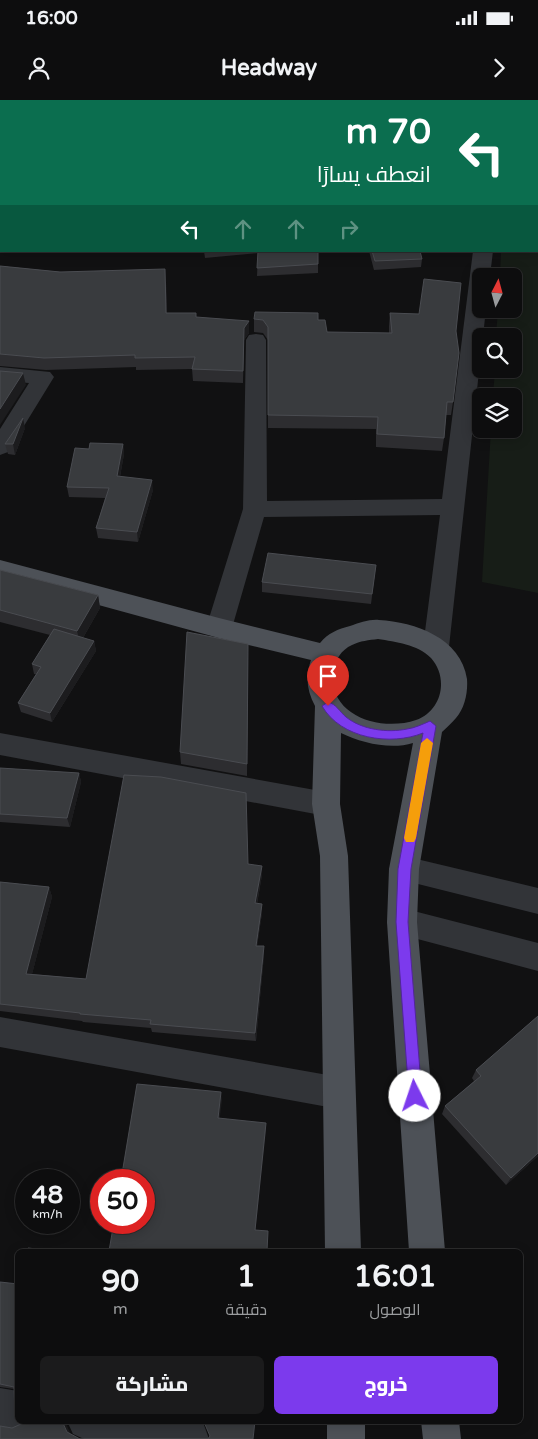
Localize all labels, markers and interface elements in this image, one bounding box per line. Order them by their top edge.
text: 16:00 [25,7,78,29]
icon: person [25,54,53,82]
icon: forward [485,54,513,82]
text: Headway [221,55,317,81]
text: 70 m [346,111,431,153]
icon: left [449,120,514,185]
text: انعطف يسارًا [317,162,431,188]
icon: left [176,215,204,243]
icon: ahead [229,215,257,243]
icon: ahead [282,215,310,243]
icon: right [335,215,363,243]
north arrow [472,268,522,318]
map controls [472,268,522,438]
button: search [472,328,522,378]
button: layers [472,388,522,438]
pin [307,655,349,706]
icon: arrive [314,662,342,690]
position arrow [388,1069,440,1121]
speed limit sign: 50 [90,1169,155,1234]
text: 48 [32,1180,63,1210]
text: km/h [32,1207,63,1221]
text: 1 [237,1258,256,1295]
text: 16:01 [353,1258,437,1295]
text: 90 [101,1263,139,1300]
text: m [113,1299,128,1319]
text: دقيقة [225,1300,267,1320]
text: الوصول [370,1300,421,1320]
button: مشاركة [40,1356,264,1414]
button: خروج [274,1356,498,1414]

